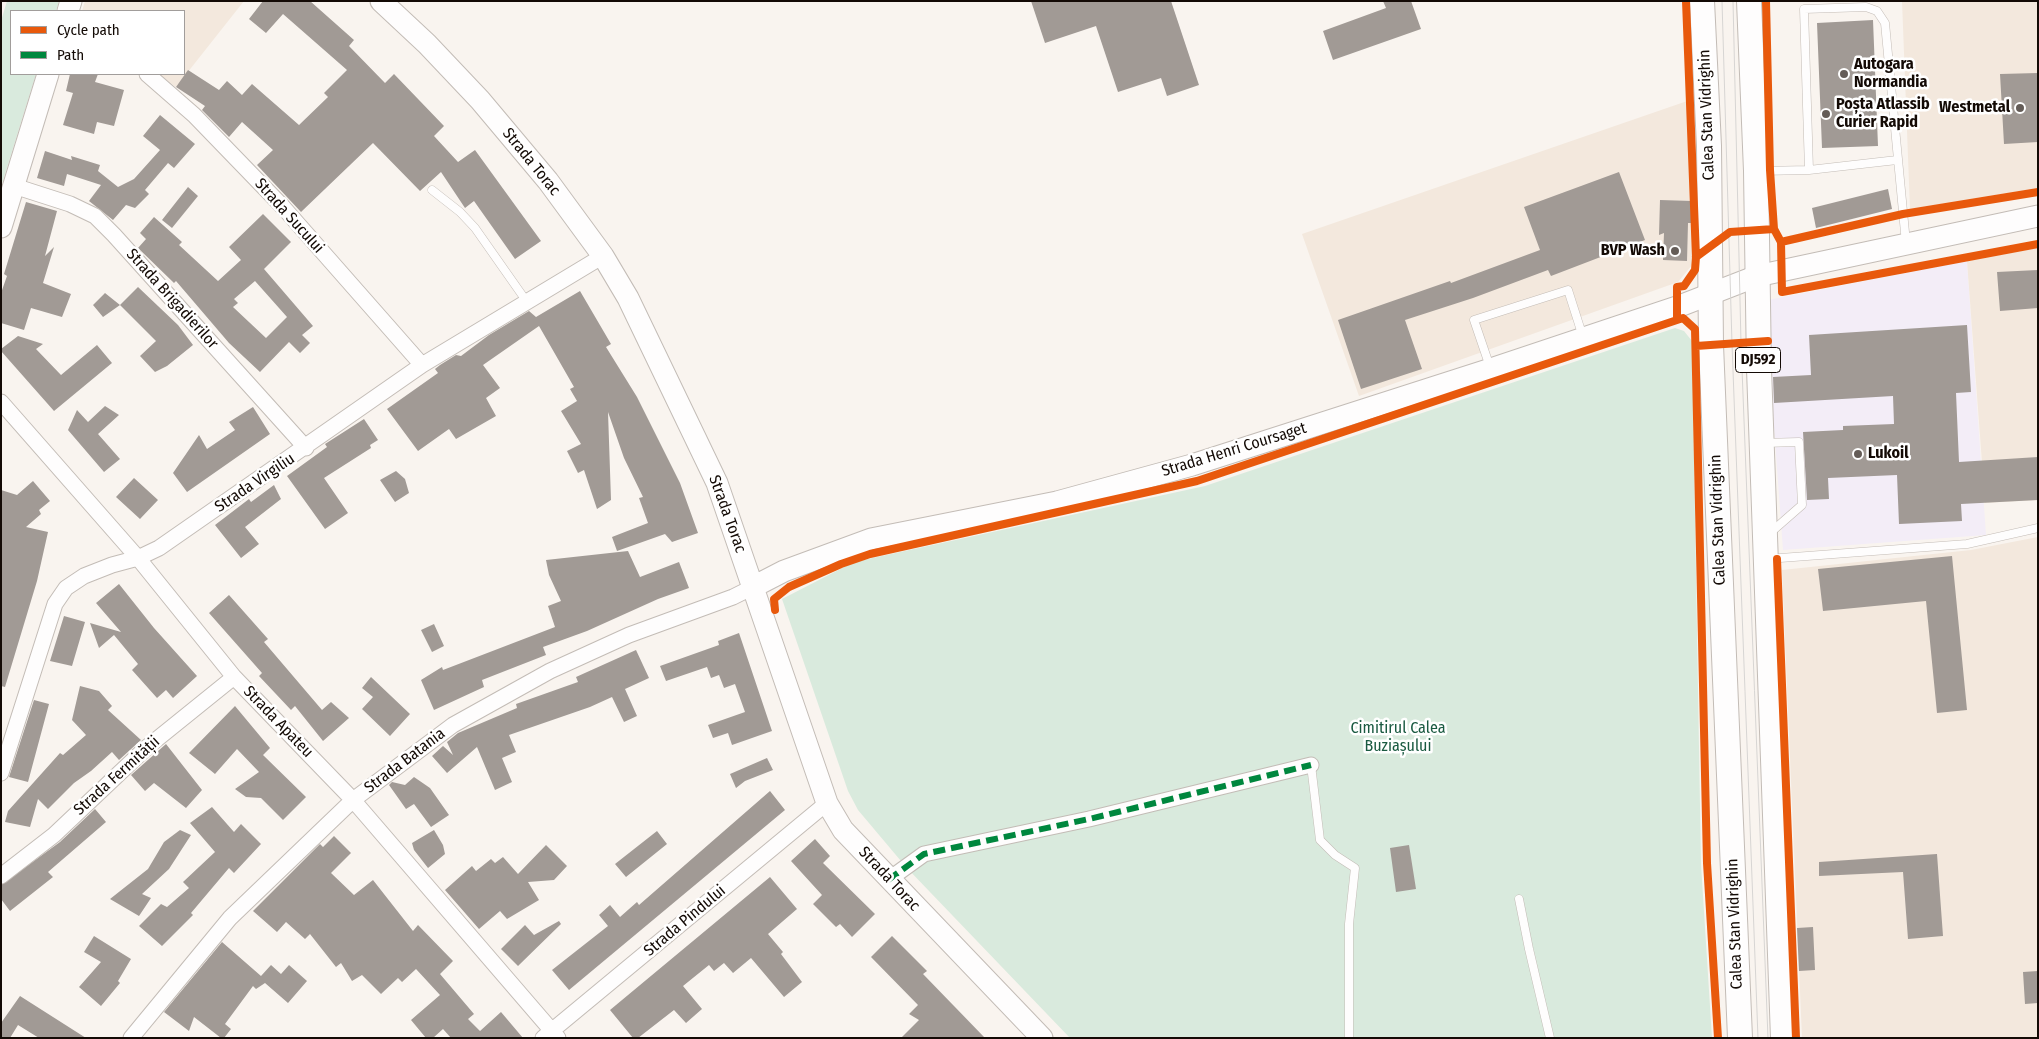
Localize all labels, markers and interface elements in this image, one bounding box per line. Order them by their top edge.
legend [10,10,185,75]
text: Cycle path [57,21,120,39]
text: Path [57,46,84,64]
street label: Calea Stan Vidrighin [1695,49,1719,181]
place label: Autogara Normandia [1854,55,1927,93]
marker: Autogara Normandia [1838,68,1850,80]
place label: Poșta Atlassib Curier Rapid [1836,95,1930,133]
place label: Westmetal [1939,98,2010,118]
marker: Westmetal [2014,102,2026,114]
marker: Poșta Atlassib Curier Rapid [1820,108,1832,120]
street label: Strada Torac [498,124,564,200]
street label: Strada Sucului [250,175,328,257]
place label: BVP Wash [1601,241,1665,261]
street label: Strada Brigadierilor [122,245,222,353]
marker: BVP Wash [1669,245,1681,257]
road number: DJ592 [1736,348,1780,372]
street label: Strada Henri Coursaget [1159,419,1309,481]
place label: Lukoil [1868,444,1908,464]
marker: Lukoil [1852,448,1864,460]
street label: Strada Virgiliu [212,449,298,517]
street label: Calea Stan Vidrighin [1706,454,1730,586]
street label: Strada Torac [704,473,750,555]
street label: Strada Apateu [239,682,317,762]
park label: Cimitirul Calea Buziașului [1350,719,1446,757]
street label: Strada Batania [361,724,449,798]
street label: Strada Fermității [70,732,164,820]
street label: Strada Torac [854,843,924,915]
street label: Calea Stan Vidrighin [1723,858,1747,990]
street label: Strada Pindului [640,881,730,961]

